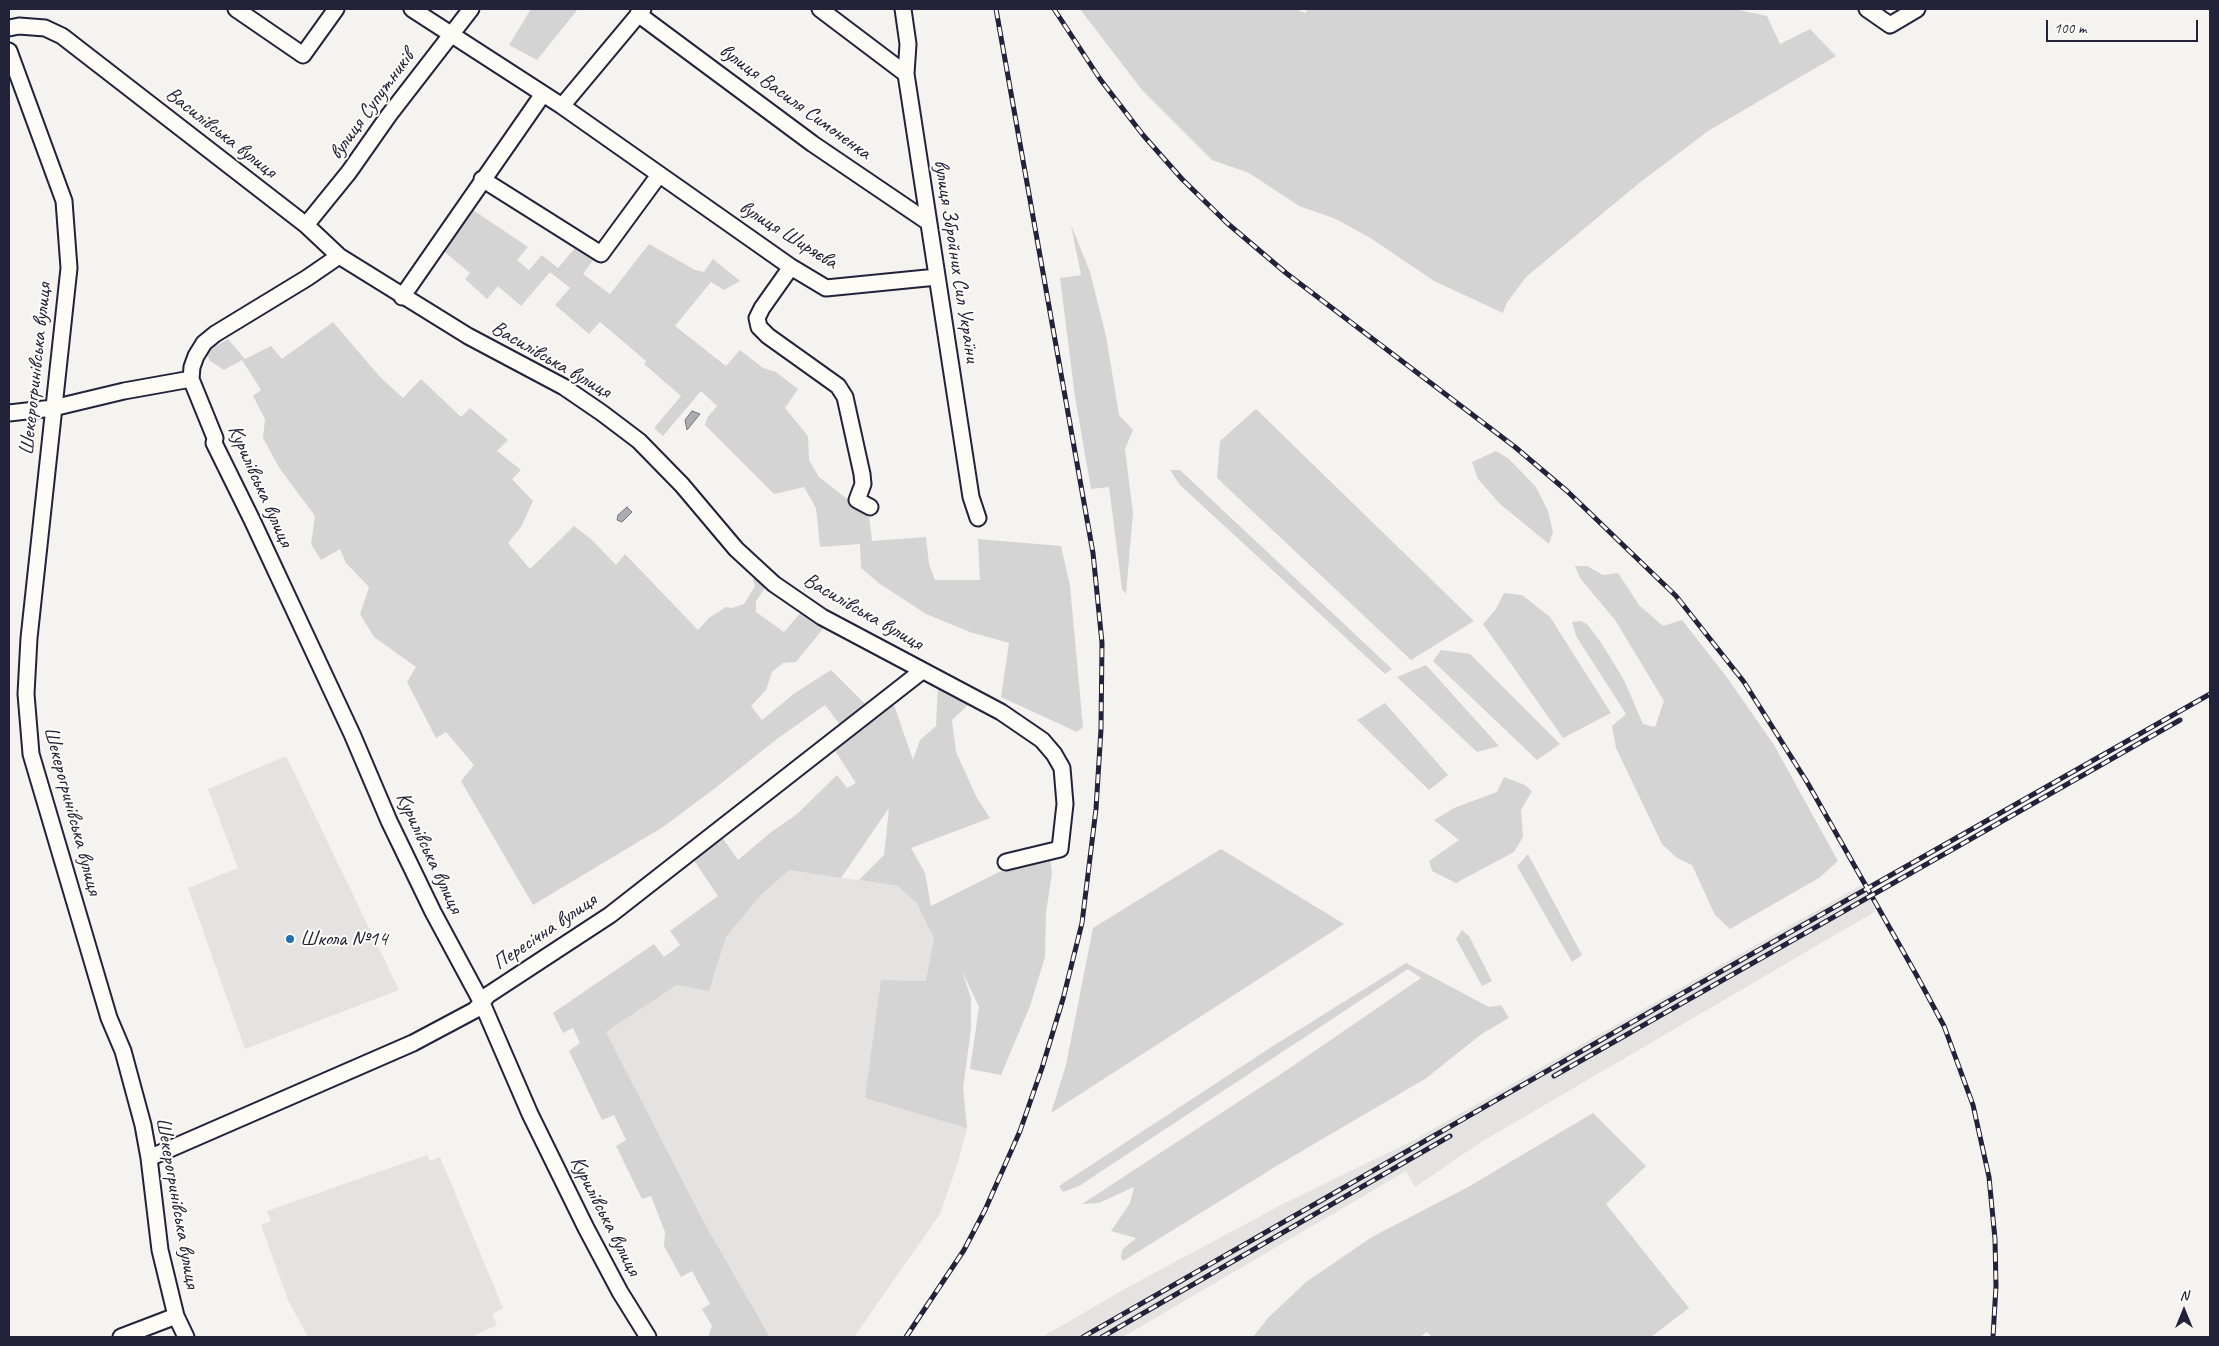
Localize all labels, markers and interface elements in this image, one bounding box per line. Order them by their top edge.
scale bar [2049,10,2202,42]
text: 100 m [2054,19,2086,38]
street label: вулиця Василя Симоненка [714,38,876,166]
street label: вулиця Супутників [324,45,420,165]
street label: Василівська вулиця [160,82,282,184]
street label: вулиця Збройних Сил України [928,158,984,364]
street label: вулиця Ширяєва [734,195,842,275]
street label: Шекерогринівська вулиця [14,282,58,456]
street label: Василівська вулиця [487,316,615,404]
street label: Курилівська вулиця [222,421,298,551]
street label: Василівська вулиця [799,568,927,656]
street label: Шекерогринівська вулиця [37,724,107,898]
street label: Курилівська вулиця [390,788,468,918]
street label: Пересічна вулиця [488,888,602,976]
place label: Школа №14 [300,926,388,952]
marker: Школа №14 [284,933,296,945]
street label: Шекерогринівська вулиця [150,1116,204,1290]
street label: Курилівська вулиця [564,1152,646,1280]
north arrow [2159,1286,2209,1336]
text: N [2180,1287,2188,1304]

